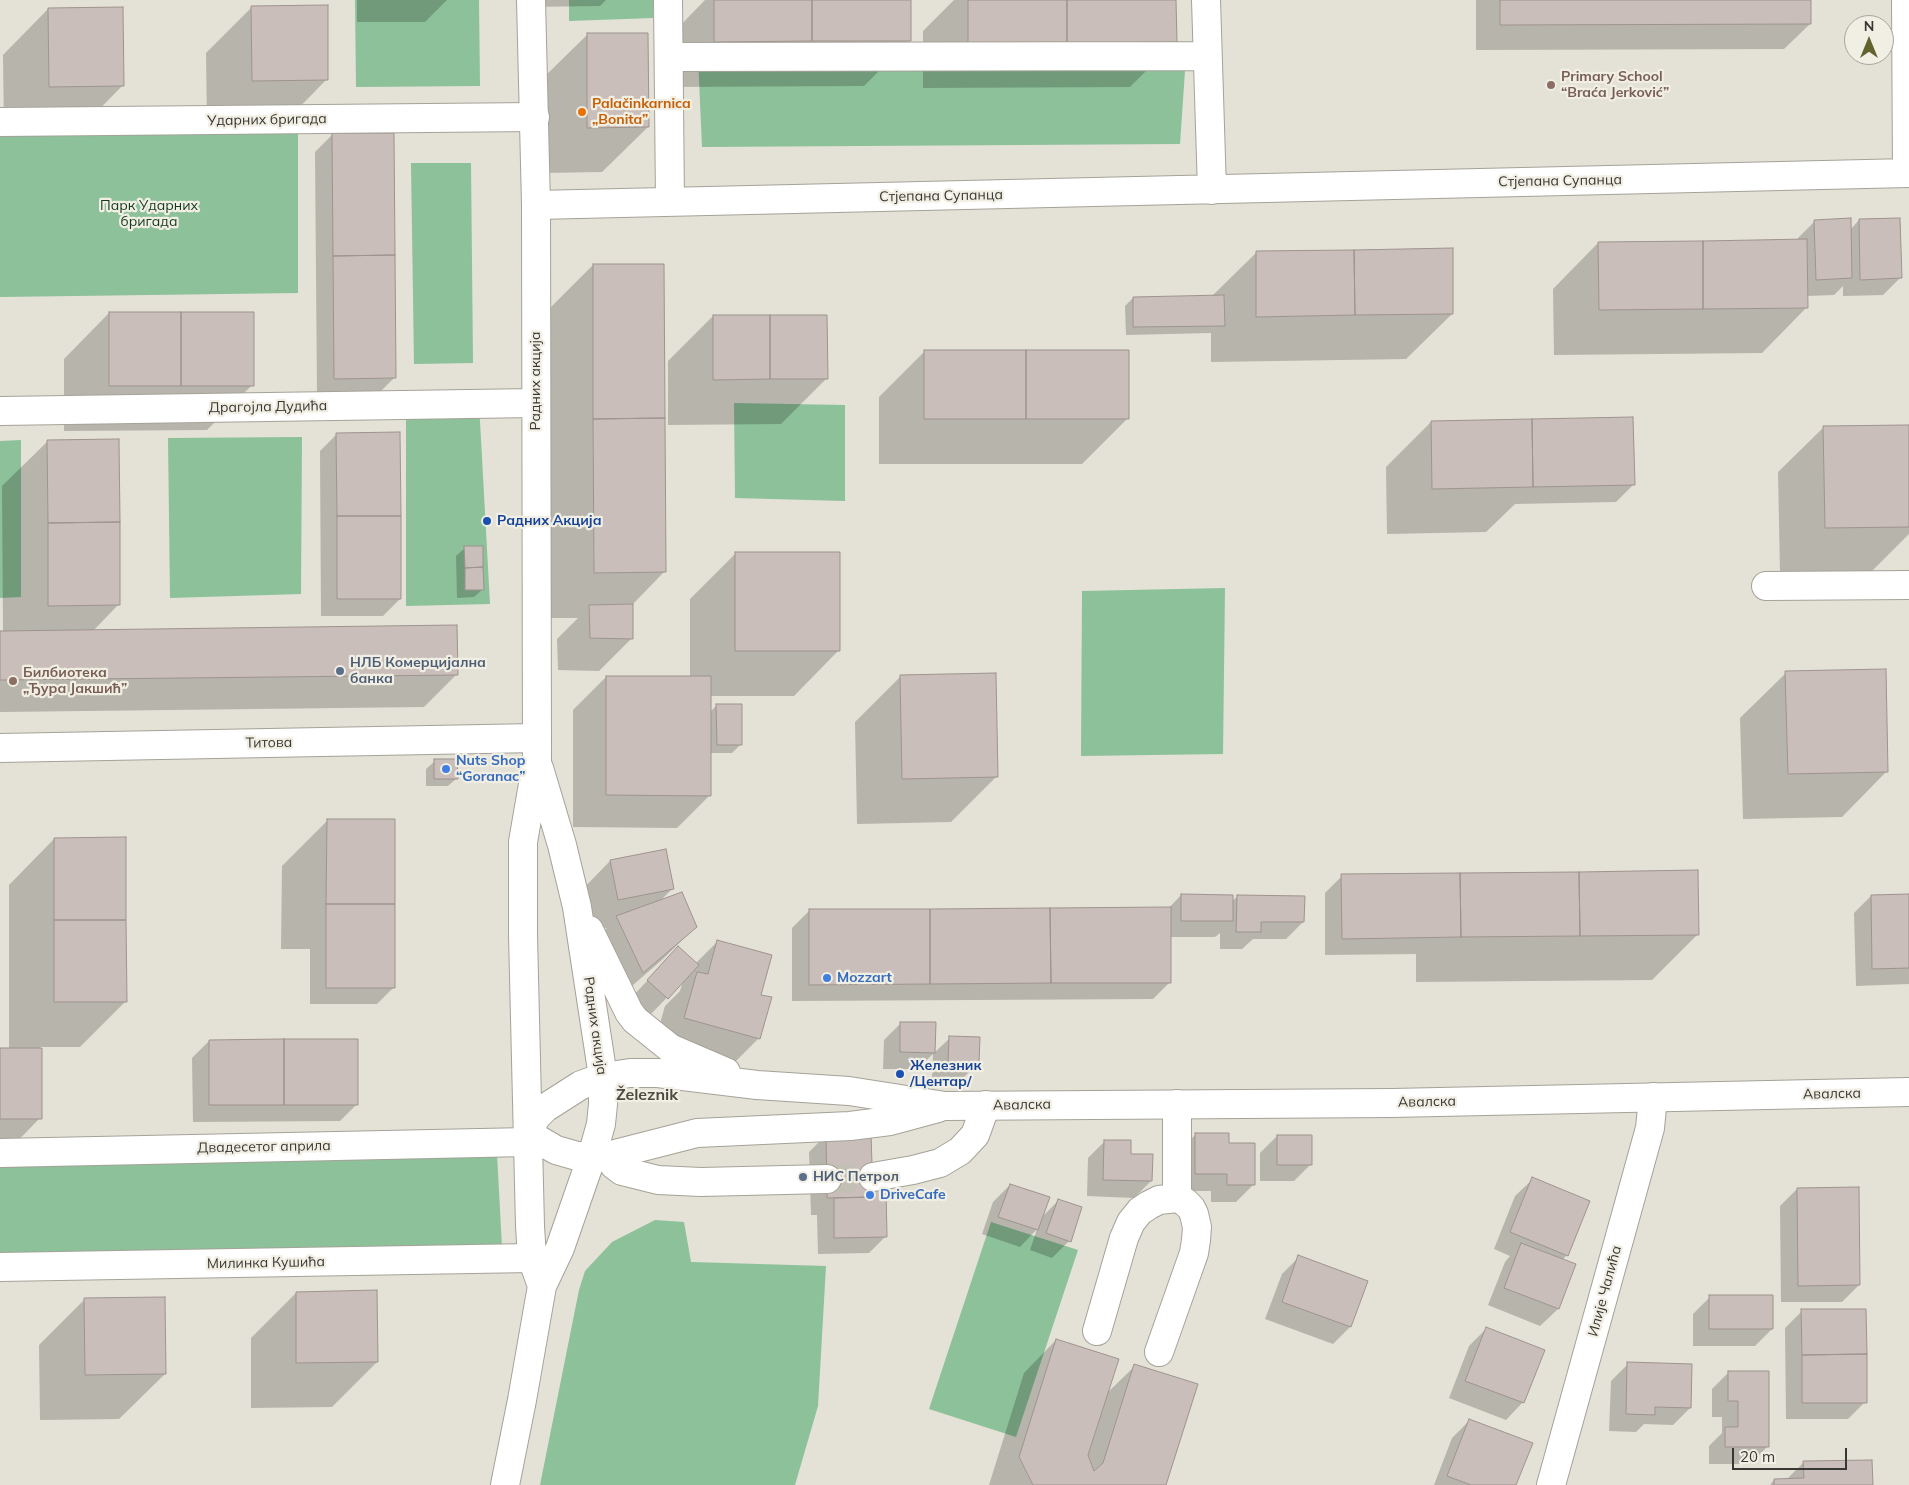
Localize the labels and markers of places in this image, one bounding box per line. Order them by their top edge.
place label: Primary School “Braća Jerković” [1561,69,1669,102]
marker: Primary School “Braća Jerković” [1545,79,1557,91]
place label: Palačinkarnica „Bonita” [592,96,691,128]
marker: Palačinkarnica „Bonita” [576,106,588,118]
place label: Радних Акција [497,513,602,529]
marker: Радних Акција [481,515,493,527]
place label: НЛБ Комерцијална банка [350,655,486,688]
place label: Билбиотека „Ђура Јакшић” [23,665,127,698]
marker: НЛБ Комерцијална банка [334,665,346,677]
marker: Билбиотека „Ђура Јакшић” [7,675,19,687]
place label: Nuts Shop “Goranac” [456,753,526,786]
marker: Nuts Shop “Goranac” [440,763,452,775]
place label: Mozzart [837,970,892,986]
marker: Mozzart [821,972,833,984]
place label: Железник /Центар/ [910,1058,981,1090]
marker: Железник /Центар/ [894,1068,906,1080]
place label: НИС Петрол [813,1169,899,1185]
marker: НИС Петрол [797,1171,809,1183]
place label: DriveCafe [880,1187,946,1203]
marker: DriveCafe [864,1189,876,1201]

